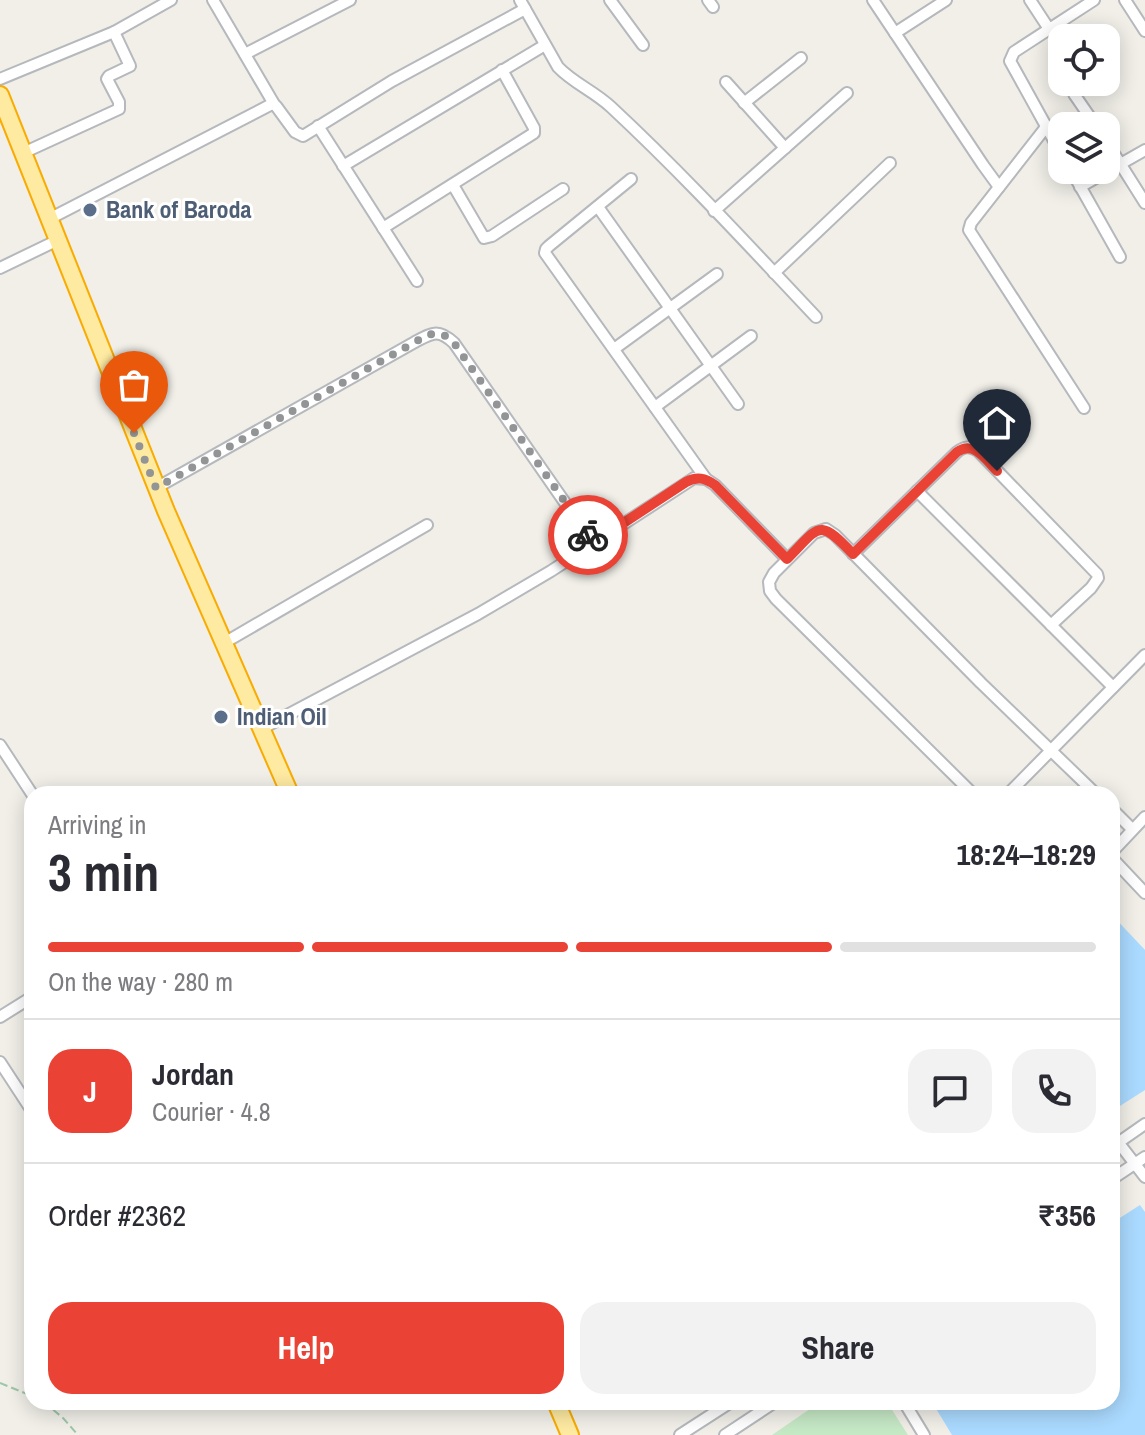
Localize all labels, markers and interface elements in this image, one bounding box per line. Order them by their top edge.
map controls [1048,24,1120,184]
button: locate [1048,24,1120,96]
button: layers [1048,112,1120,184]
place label: Bank of Baroda [106,193,251,225]
marker: Bank of Baroda [81,201,99,219]
pin [100,351,168,433]
icon: bag [112,363,156,407]
pin [963,389,1031,471]
icon: home [975,401,1019,445]
courier [548,495,628,575]
icon: bike [566,513,610,557]
place label: Indian Oil [237,700,327,732]
marker: Indian Oil [212,708,230,726]
text: Arriving in [48,807,146,842]
text: 18:24–18:29 [957,834,1096,874]
text: 3 min [48,837,159,907]
text: On the way · 280 m [48,964,233,999]
button: chat [908,1049,992,1133]
button: phone [1012,1049,1096,1133]
text: Jordan [152,1054,234,1094]
text: J [83,1071,97,1111]
text: Courier · 4.8 [152,1094,271,1129]
text: Order #2362 [48,1195,186,1235]
text: ₹356 [1038,1195,1096,1235]
button: Help [48,1302,564,1394]
button: Share [580,1302,1096,1394]

